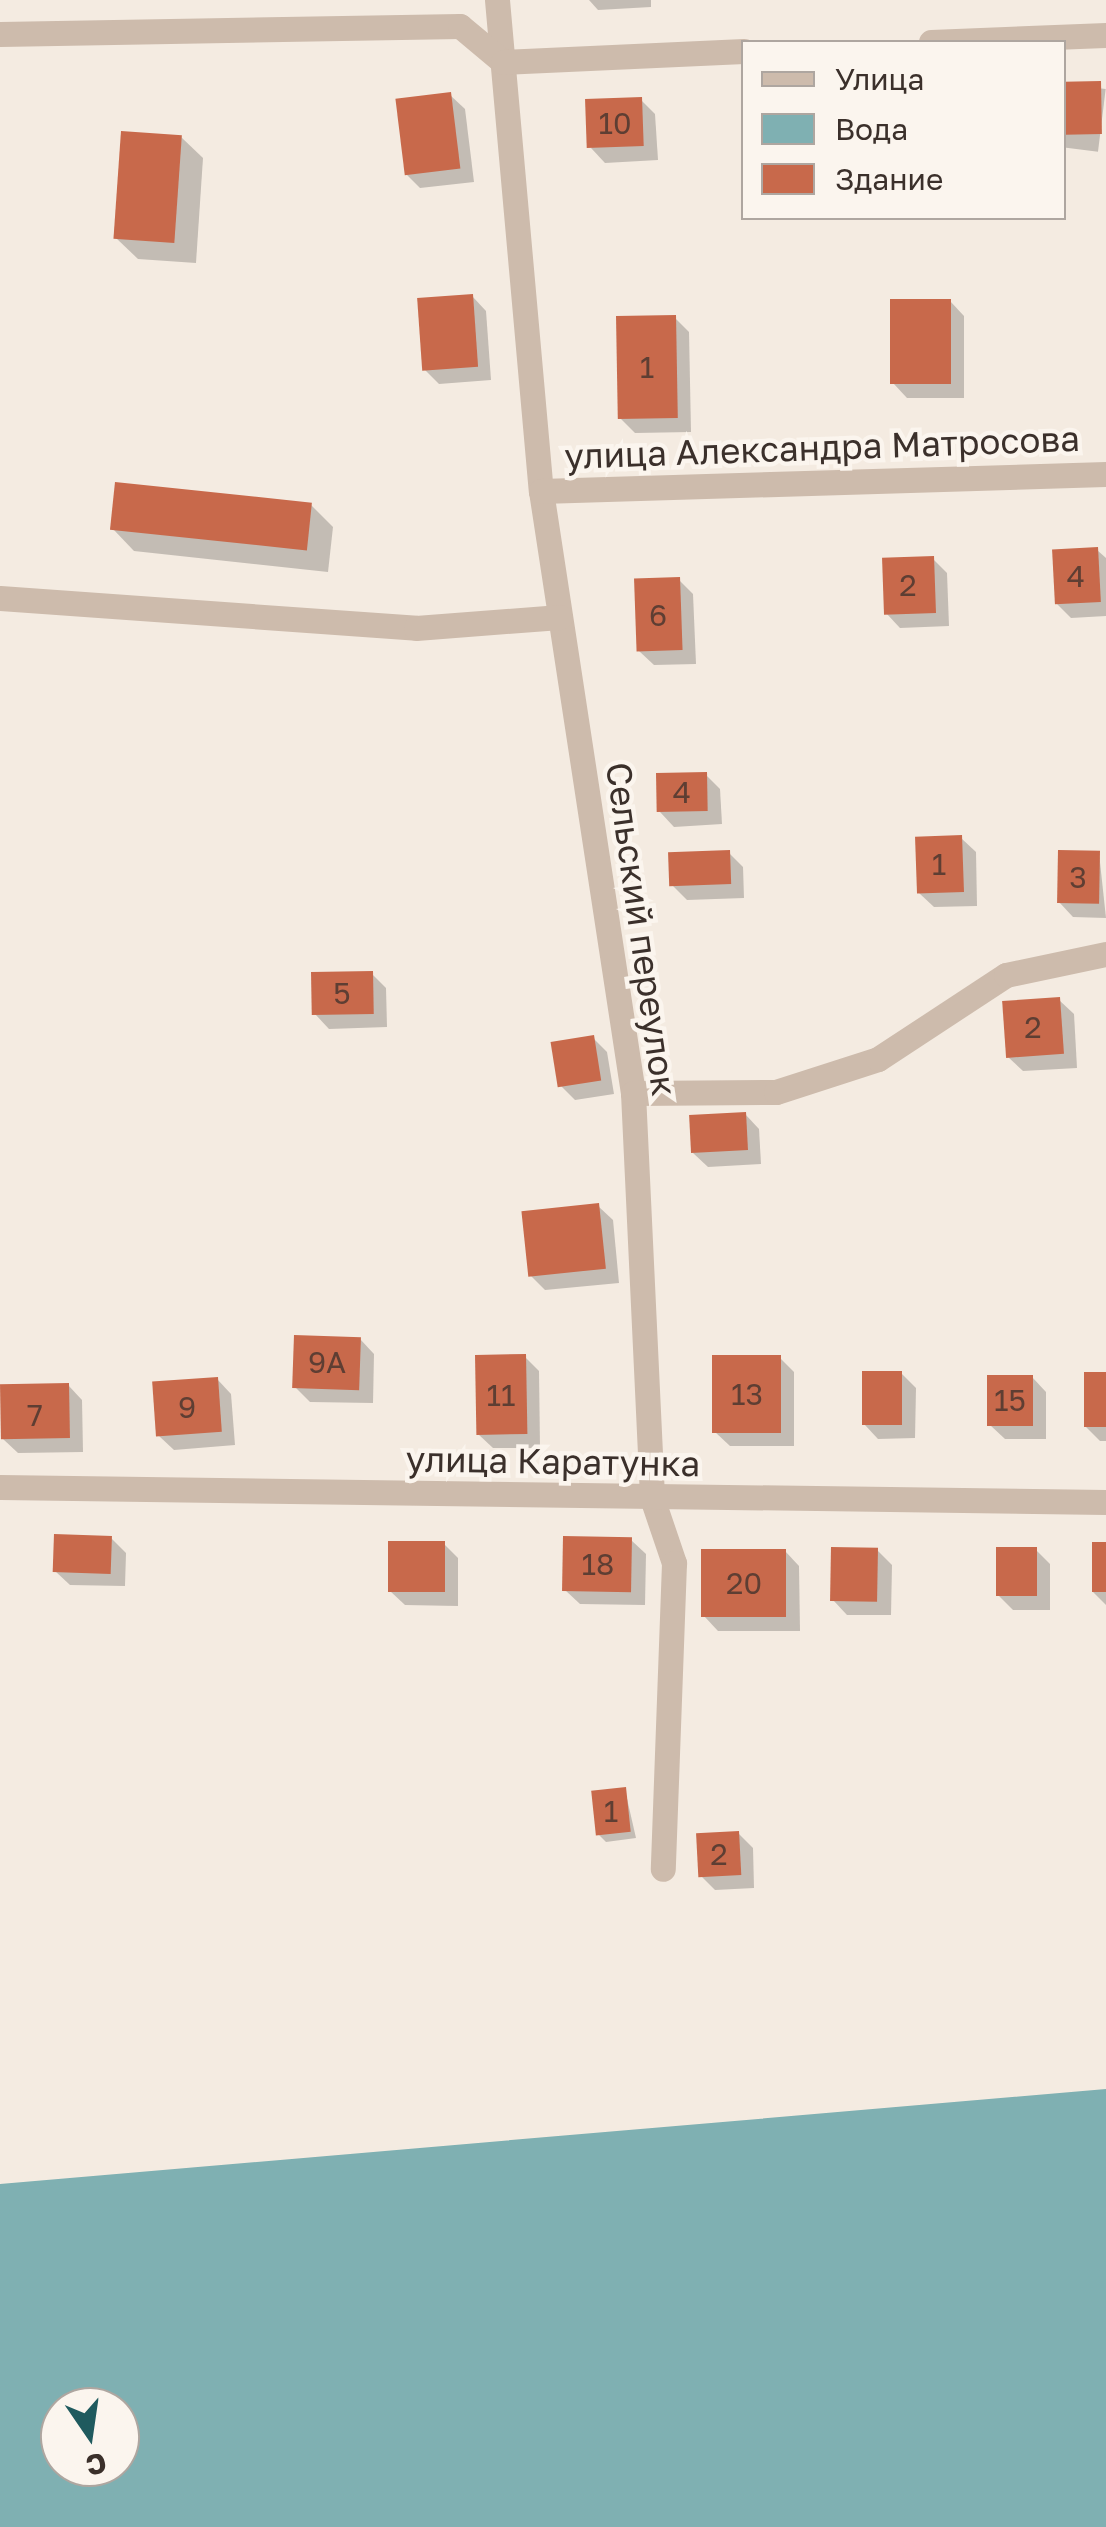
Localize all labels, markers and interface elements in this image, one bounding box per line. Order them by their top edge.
legend [741,40,1066,220]
text: Улица [835,61,924,97]
house number: 10 [598,105,632,141]
text: Вода [835,111,908,147]
text: Здание [835,161,943,197]
house number: 1 [640,349,654,385]
street label: улица Александра Матросова [563,417,1081,477]
house number: 4 [1067,558,1085,594]
house number: 2 [899,567,917,603]
house number: 6 [649,597,667,633]
street label: Сельский переулок [598,759,686,1099]
house number: 4 [673,774,691,810]
house number: 1 [932,846,946,882]
house number: 3 [1069,859,1087,895]
house number: 5 [333,975,351,1011]
house number: 2 [1024,1009,1042,1045]
house number: 9А [308,1344,346,1380]
house number: 13 [731,1376,763,1412]
house number: 11 [486,1377,516,1413]
house number: 15 [994,1382,1026,1418]
house number: 9 [178,1389,196,1425]
house number: 7 [27,1397,43,1433]
street label: улица Каратунка [405,1437,701,1485]
house number: 18 [582,1546,614,1582]
house number: 20 [726,1565,762,1601]
house number: 1 [604,1793,618,1829]
house number: 2 [710,1836,728,1872]
north arrow [40,2387,140,2487]
text: С [83,2446,110,2483]

